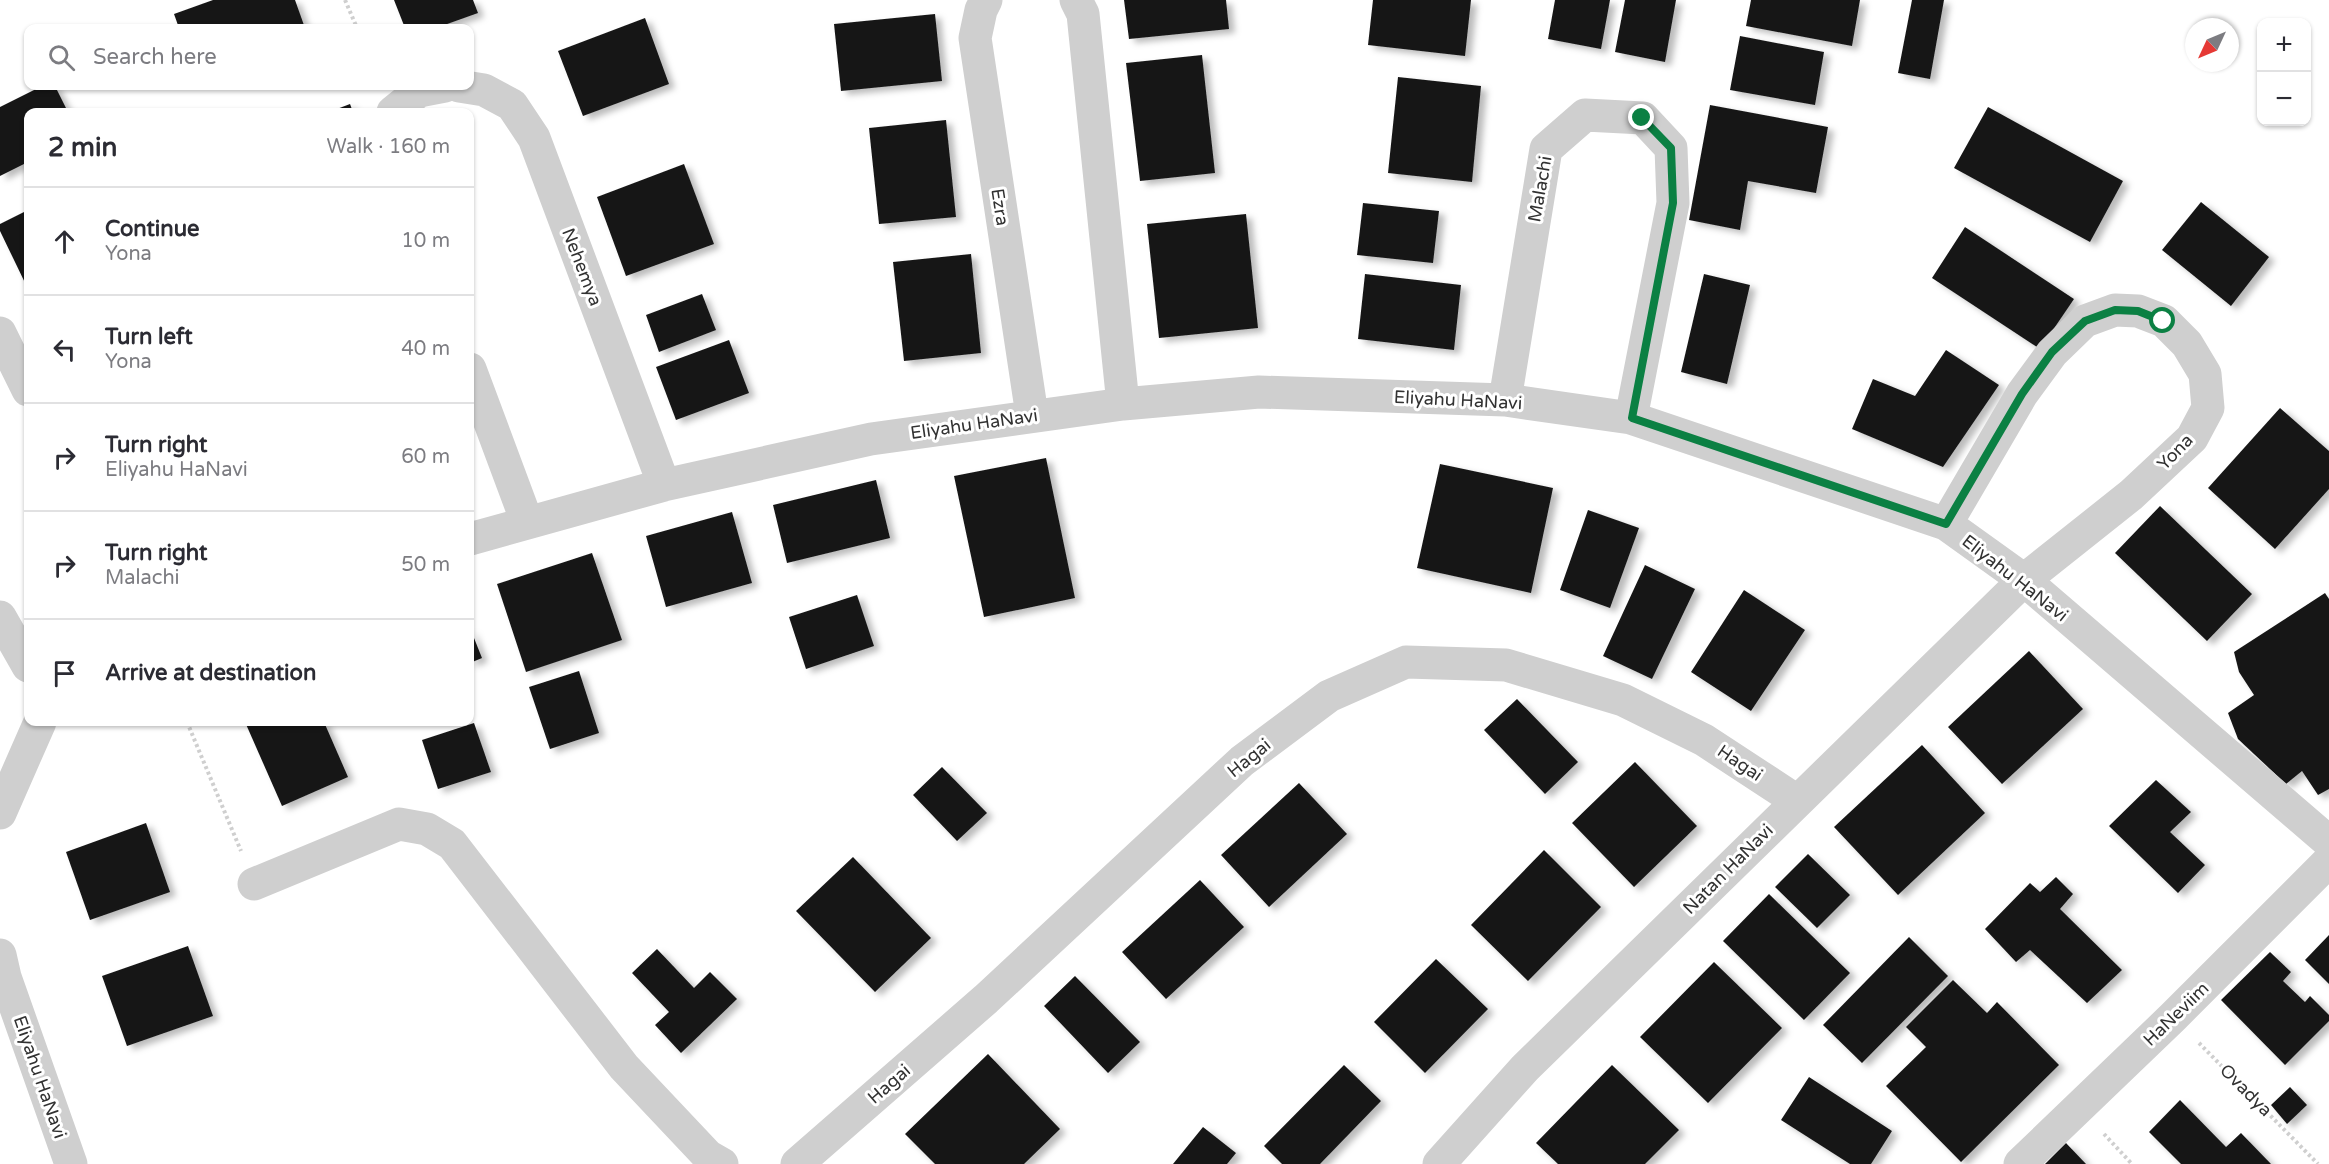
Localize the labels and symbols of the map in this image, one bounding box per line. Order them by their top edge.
north arrow [2185,18,2239,72]
route end [1628,104,1654,130]
street label: Malachi [1523,154,1557,224]
street label: Ezra [986,187,1014,227]
street label: Nehemya [557,225,607,309]
route start [2149,307,2175,333]
street label: Eliyahu HaNavi [1393,386,1523,414]
street label: Eliyahu HaNavi [909,404,1039,444]
street label: Yona [2152,429,2198,475]
street label: Eliyahu HaNavi [1958,530,2072,626]
street label: Hagai [1223,734,1275,782]
street label: Hagai [1713,740,1767,786]
street label: Natan HaNavi [1678,819,1778,919]
street label: HaNeviim [2139,977,2213,1051]
street label: Eliyahu HaNavi [9,1013,71,1141]
street label: Hagai [863,1059,915,1109]
street label: Ovadya [2215,1059,2277,1121]

